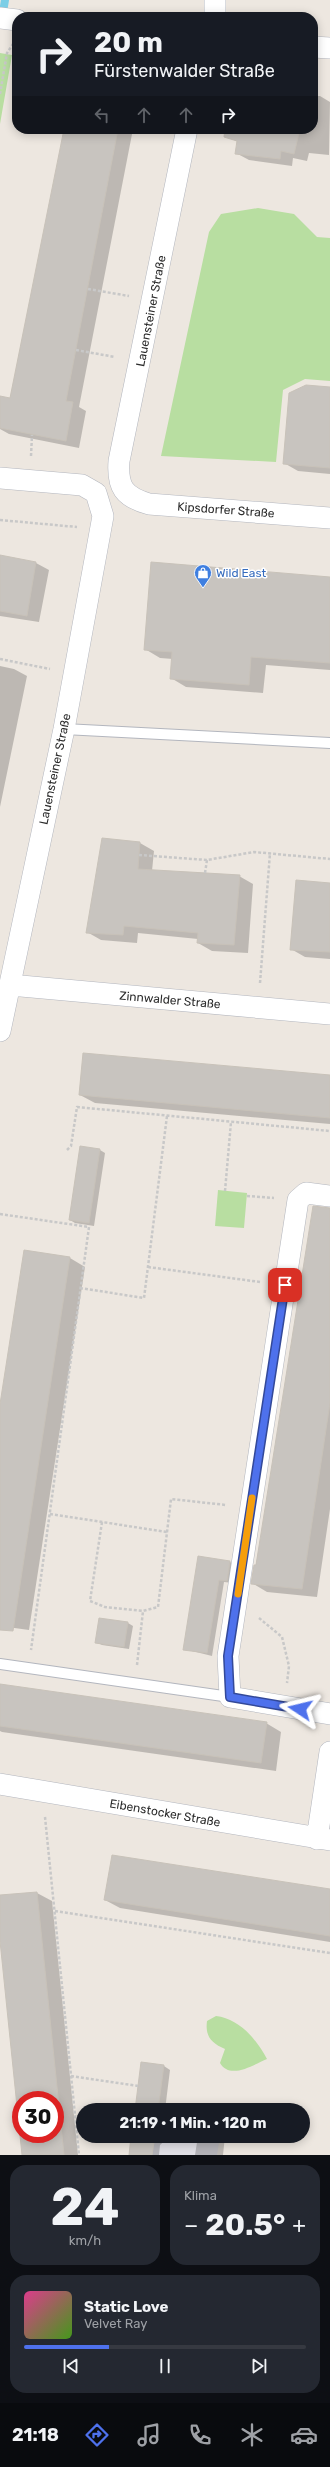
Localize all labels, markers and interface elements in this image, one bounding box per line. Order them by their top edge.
text: 20 m [94,26,163,59]
icon: right [28,28,80,80]
text: Fürstenwalder Straße [94,60,275,82]
icon: left [91,104,113,126]
icon: ahead [133,104,155,126]
icon: ahead [175,104,197,126]
icon: right [217,104,239,126]
street label: Lauensteiner Straße [133,254,169,368]
street label: Kipsdorfer Straße [177,500,275,520]
shop icon: Wild East [193,563,213,588]
place label: Wild East [216,566,267,580]
street label: Lauensteiner Straße [36,712,74,826]
street label: Zinnwalder Straße [119,989,222,1011]
pin [268,1268,302,1302]
icon: arrive [274,1274,296,1296]
position arrow [279,1688,321,1730]
street label: Eibenstocker Straße [108,1796,222,1830]
speed limit sign: 30 [12,2091,64,2143]
text: 21:19 · 1 Min. · 120 m [120,2114,266,2132]
text: 24 [50,2176,120,2238]
text: Klima [184,2188,217,2203]
text: 20.5° [205,2207,285,2243]
text: − [184,2212,198,2239]
text: + [292,2212,306,2239]
text: km/h [69,2233,101,2248]
text: Static Love [84,2298,168,2316]
text: Velvet Ray [84,2316,147,2331]
icon: previous [60,2355,82,2377]
icon: pause [154,2355,176,2377]
icon: next [248,2355,270,2377]
icon: directions [83,2421,111,2449]
icon: music [135,2421,163,2449]
icon: phone [186,2421,214,2449]
icon: climate [238,2421,266,2449]
icon: car [290,2421,318,2449]
text: 21:18 [12,2424,59,2446]

